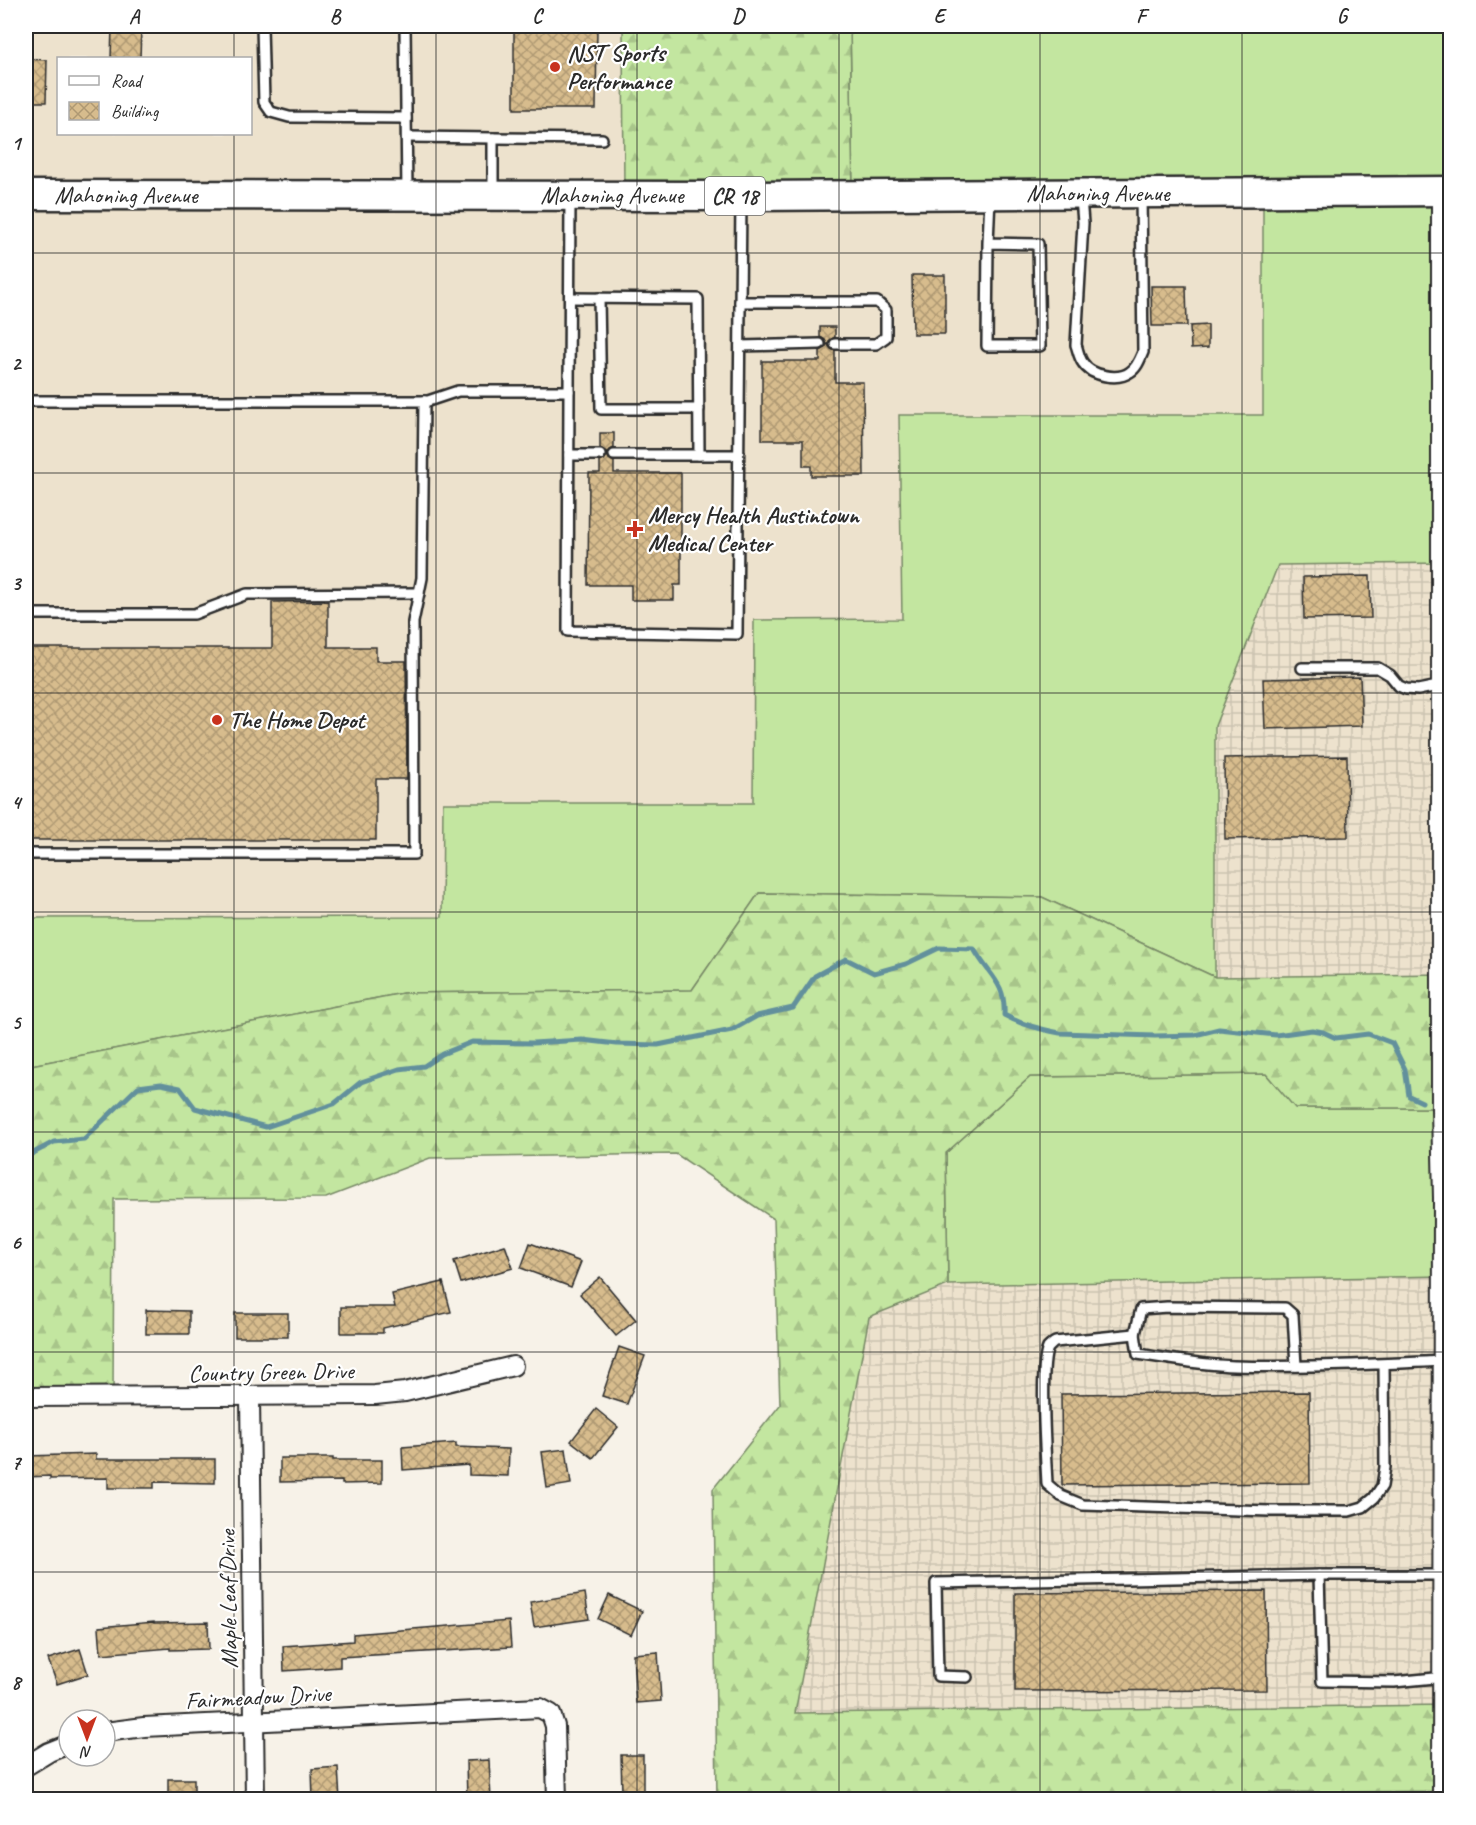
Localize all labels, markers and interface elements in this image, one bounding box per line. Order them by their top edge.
text: A [129,4,141,29]
text: B [330,4,342,29]
text: C [532,4,544,29]
text: D [732,4,746,29]
text: E [934,4,948,29]
text: F [1136,4,1150,29]
text: G [1337,4,1350,29]
place label: NST Sports Performance [567,38,673,96]
legend [57,57,252,135]
marker: NST Sports Performance [548,60,562,74]
text: Road [111,70,144,92]
text: Building [111,100,160,122]
text: 1 [12,131,23,156]
road number: CR 18 [705,177,765,215]
street label: Mahoning Avenue [1026,178,1172,208]
street label: Mahoning Avenue [54,180,200,210]
street label: Mahoning Avenue [540,180,686,210]
text: 2 [12,351,23,376]
place label: Mercy Health Austintown Medical Center [648,500,861,558]
marker: Mercy Health Austintown Medical Center [626,520,644,538]
text: 3 [12,571,23,596]
place label: The Home Depot [229,705,367,735]
marker: The Home Depot [210,713,224,727]
text: 4 [12,790,24,815]
text: 5 [12,1010,23,1035]
text: 6 [11,1230,22,1255]
street label: Country Green Drive [188,1356,356,1388]
text: 7 [12,1450,23,1475]
street label: Maple Leaf Drive [212,1527,244,1669]
text: 8 [12,1670,24,1695]
street label: Fairmeadow Drive [184,1678,334,1716]
north arrow [57,1708,117,1768]
text: N [79,1742,92,1762]

